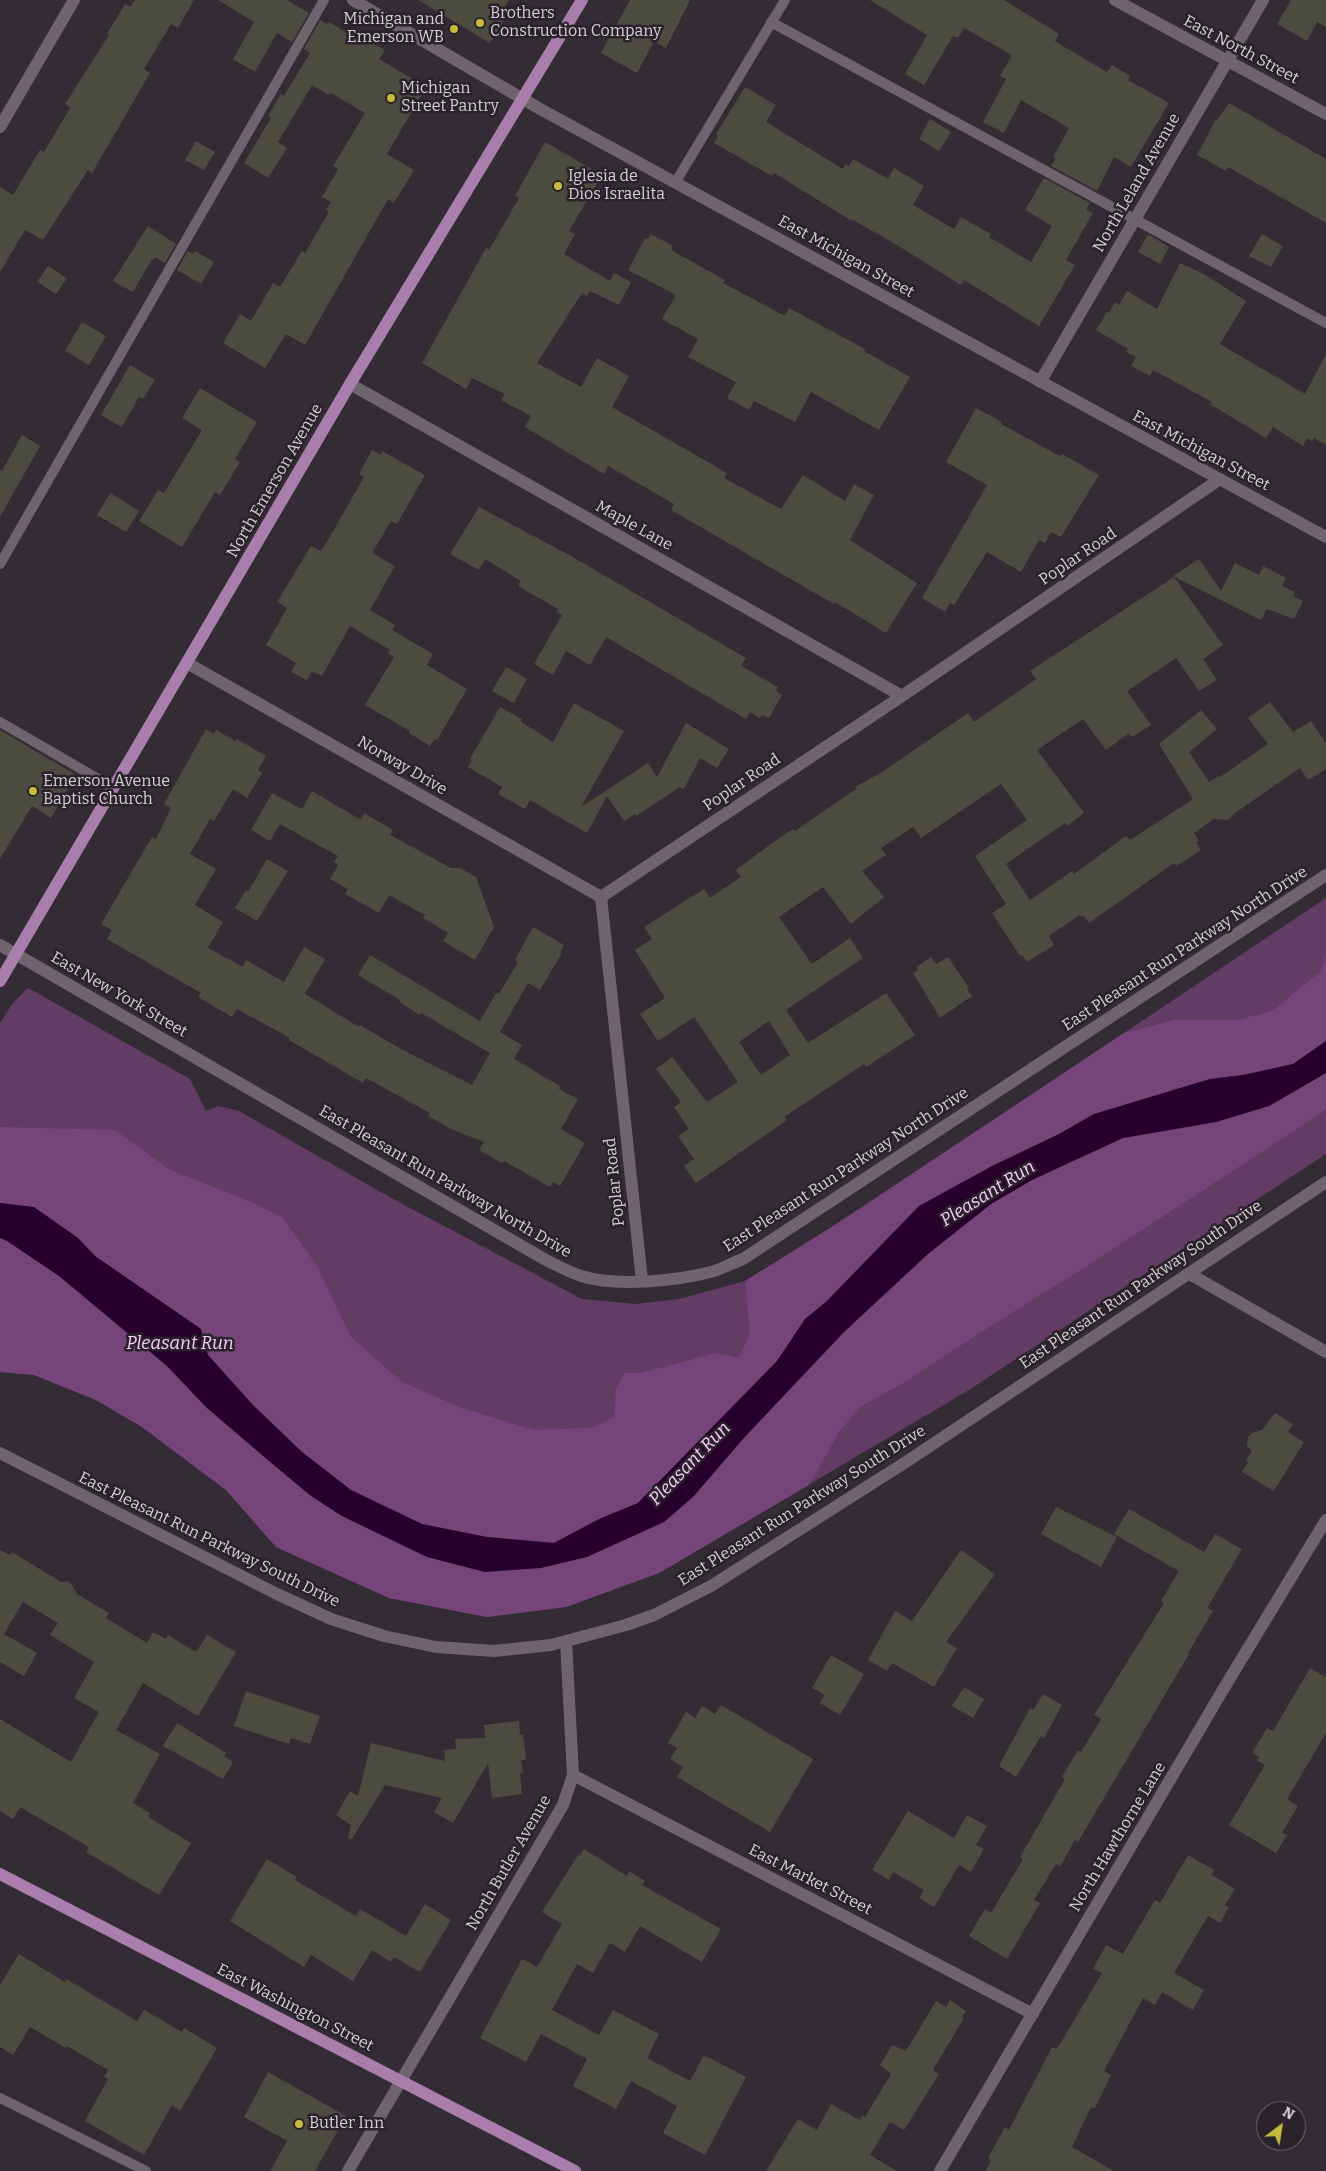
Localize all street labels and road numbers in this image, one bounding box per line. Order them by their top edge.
street label: East North Street [1180,12,1302,88]
street label: North Leland Avenue [1089,110,1185,256]
street label: East Michigan Street [775,212,917,302]
street label: North Emerson Avenue [223,401,327,561]
street label: East Michigan Street [1129,407,1273,495]
street label: Maple Lane [592,497,676,555]
street label: Poplar Road [1036,524,1120,590]
street label: Norway Drive [354,733,450,799]
street label: Poplar Road [700,750,784,816]
street label: East Pleasant Run Parkway North Drive [1059,862,1311,1036]
street label: East New York Street [47,948,191,1042]
street label: East Pleasant Run Parkway North Drive [720,1083,972,1257]
street label: East Pleasant Run Parkway North Drive [315,1102,575,1262]
street label: Poplar Road [601,1137,629,1227]
street label: East Pleasant Run Parkway South Drive [1016,1196,1266,1374]
street label: East Pleasant Run Parkway South Drive [675,1422,929,1590]
street label: East Pleasant Run Parkway South Drive [75,1468,343,1612]
street label: North Hawthorne Lane [1066,1759,1170,1915]
street label: North Butler Avenue [462,1792,556,1934]
street label: East Market Street [745,1841,875,1919]
street label: East Washington Street [213,1960,377,2056]

